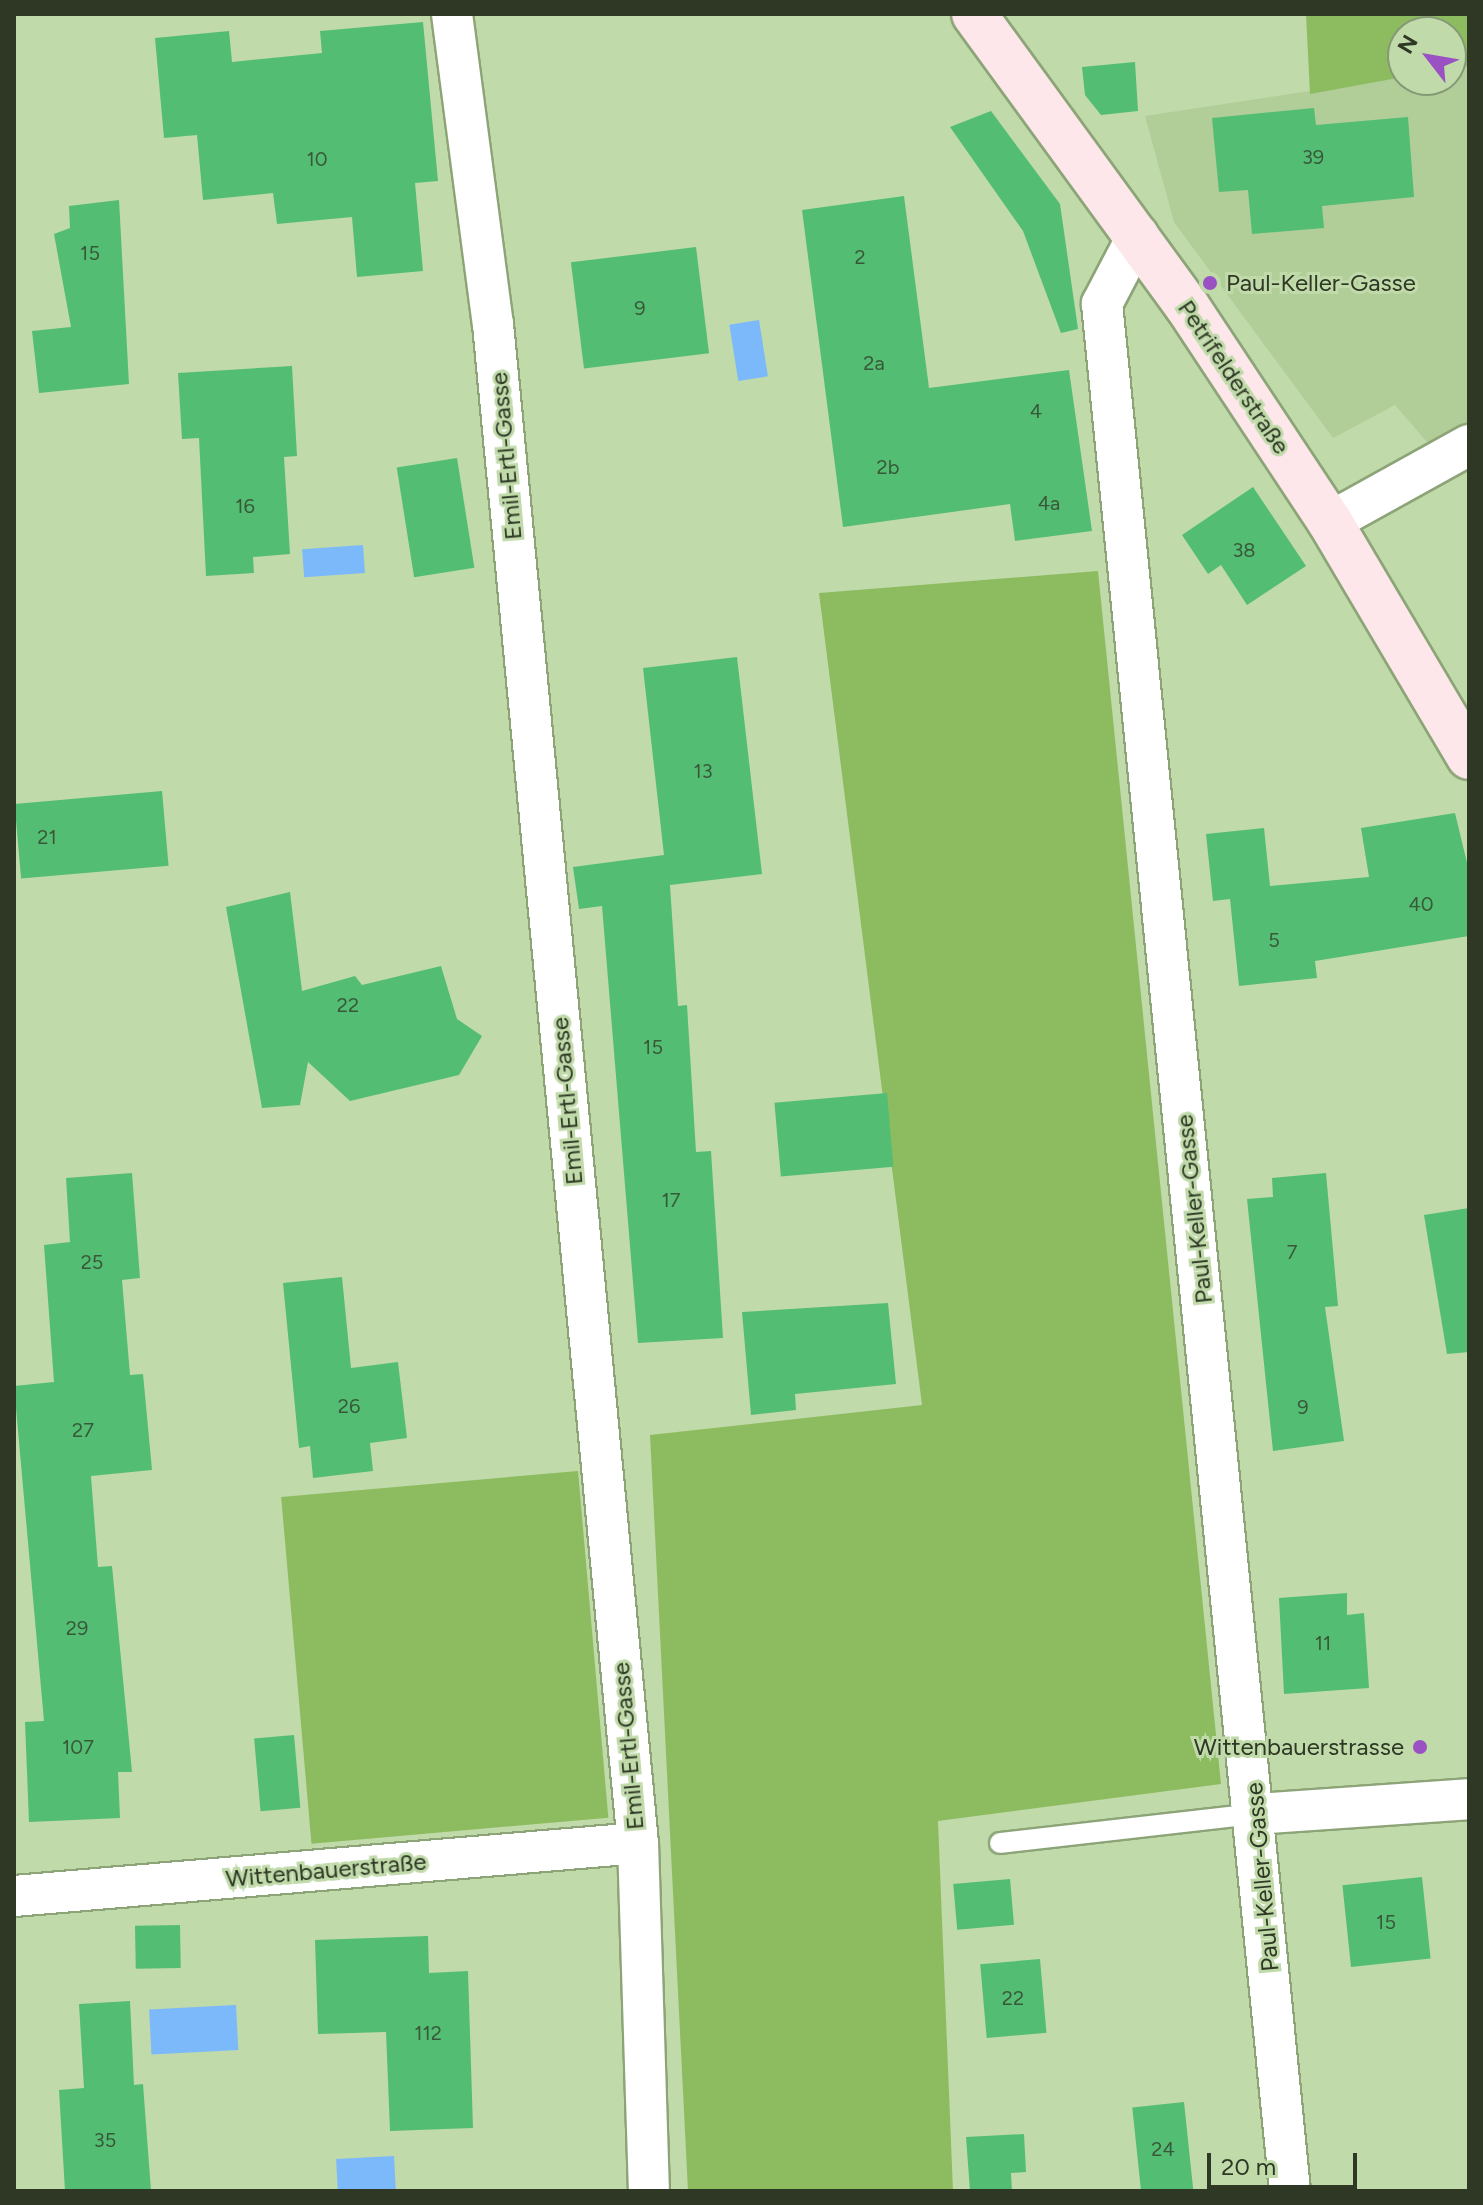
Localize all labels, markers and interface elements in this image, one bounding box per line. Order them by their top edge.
north arrow [1387,16,1467,96]
text: N [1392,30,1424,59]
house number: 39 [1302,145,1324,169]
house number: 10 [306,147,328,171]
house number: 15 [80,241,100,265]
house number: 2 [854,245,866,269]
place label: Paul-Keller-Gasse [1226,269,1416,297]
marker: Paul-Keller-Gasse [1201,274,1219,292]
street label: Petrifelderstraße [1172,295,1296,459]
house number: 9 [634,296,646,320]
house number: 2a [863,351,885,375]
street label: Emil-Ertl-Gasse [484,371,528,541]
house number: 4 [1030,399,1042,423]
house number: 2b [877,455,899,479]
house number: 4a [1038,491,1060,515]
house number: 16 [235,494,255,518]
house number: 38 [1232,538,1256,562]
house number: 13 [693,759,713,783]
house number: 21 [37,825,57,849]
house number: 40 [1408,892,1434,916]
house number: 5 [1268,928,1280,952]
house number: 22 [337,993,359,1017]
street label: Emil-Ertl-Gasse [545,1016,589,1186]
house number: 15 [643,1035,663,1059]
street label: Paul-Keller-Gasse [1170,1113,1218,1305]
house number: 17 [662,1188,680,1212]
house number: 7 [1287,1240,1297,1264]
house number: 25 [81,1250,103,1274]
house number: 26 [338,1394,360,1418]
house number: 9 [1297,1395,1309,1419]
house number: 27 [72,1418,94,1442]
house number: 29 [66,1616,88,1640]
house number: 11 [1315,1631,1331,1655]
street label: Emil-Ertl-Gasse [606,1661,650,1831]
place label: Wittenbauerstrasse [1194,1733,1404,1761]
house number: 107 [62,1735,94,1759]
marker: Wittenbauerstrasse [1411,1738,1429,1756]
street label: Paul-Keller-Gasse [1239,1781,1285,1973]
street label: Wittenbauerstraße [224,1847,428,1893]
house number: 15 [1376,1910,1396,1934]
house number: 22 [1002,1986,1024,2010]
house number: 112 [414,2021,442,2045]
house number: 35 [94,2128,116,2152]
house number: 24 [1151,2137,1175,2161]
scale bar [1211,2137,1361,2187]
text: 20 m [1221,2152,1276,2181]

